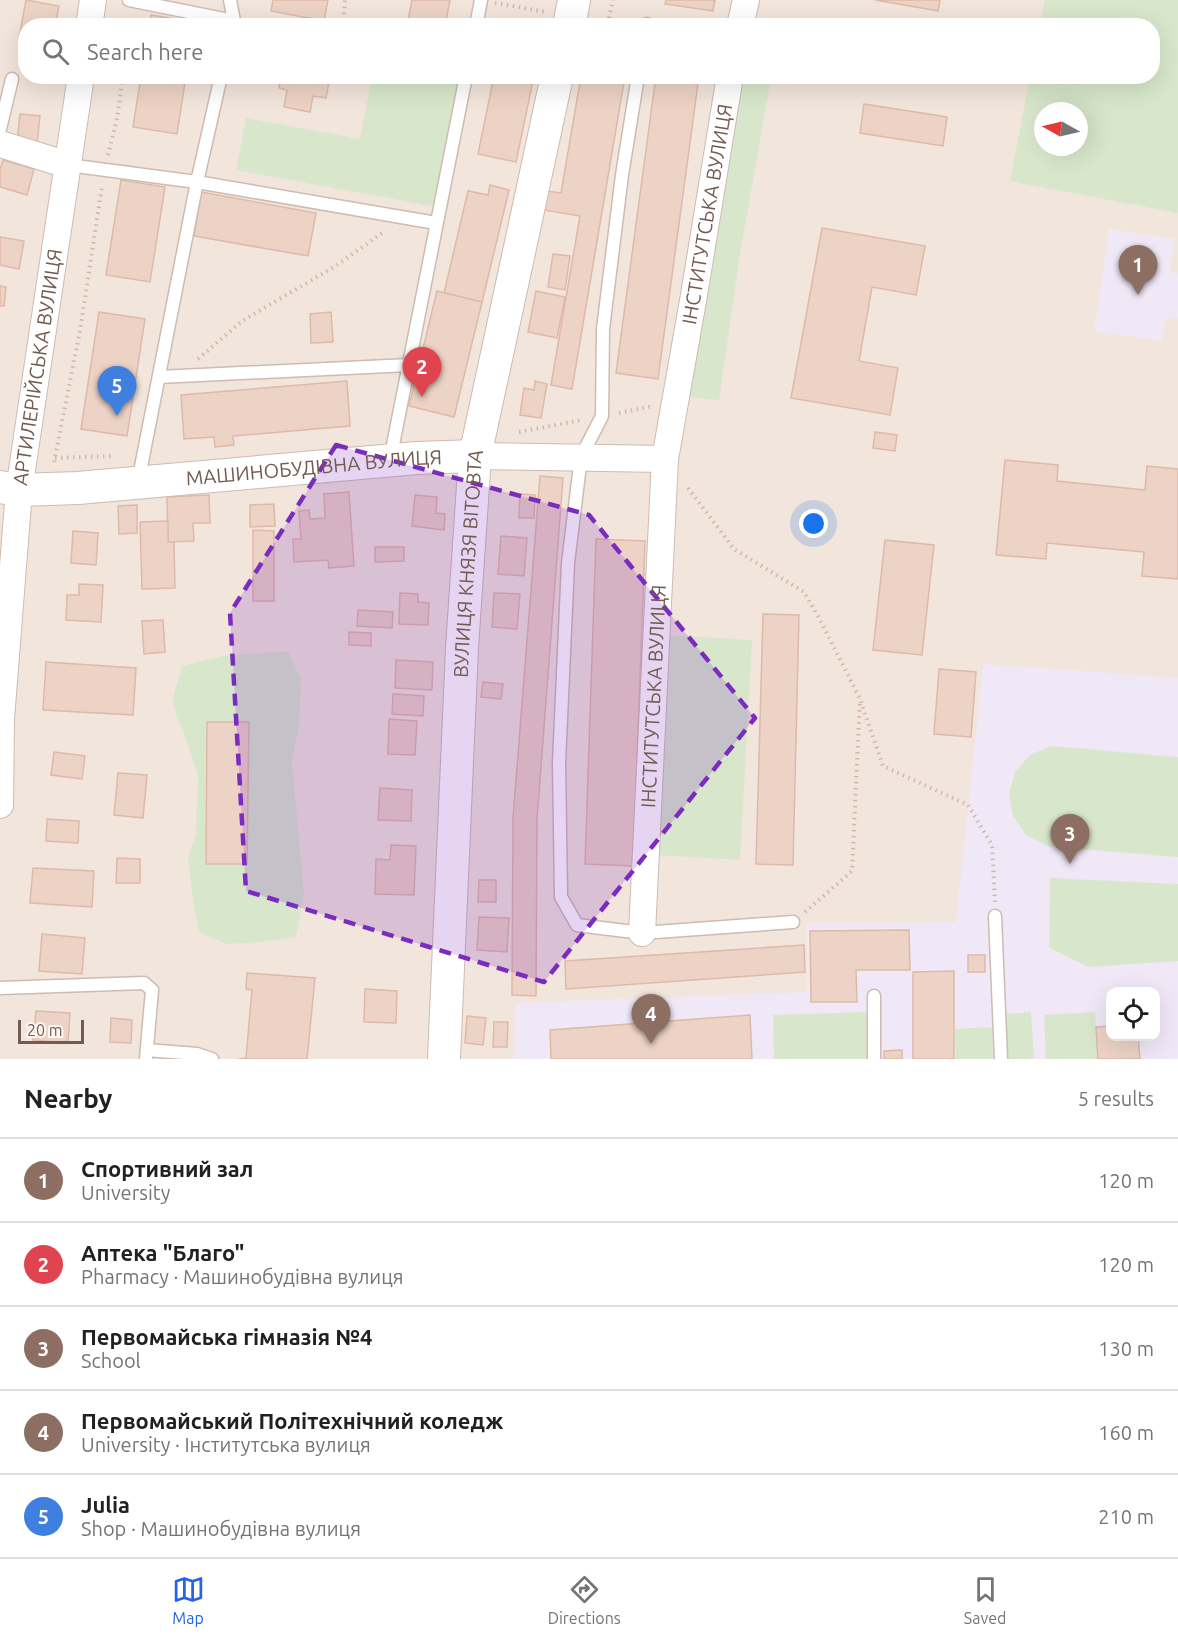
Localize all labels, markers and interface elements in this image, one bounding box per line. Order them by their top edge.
search box [18,18,1160,84]
icon: search [39,35,72,68]
text: Search here [87,39,203,64]
street label: ІНСТИТУТСЬКА ВУЛИЦЯ [677,102,736,326]
north arrow [1034,102,1088,156]
pin: 1 [1118,246,1158,295]
street label: АРТИЛЕРІЙСЬКА ВУЛИЦЯ [8,247,66,487]
pin: 2 [402,348,442,397]
pin: 5 [98,366,136,416]
street label: МАШИНОБУДІВНА ВУЛИЦЯ [185,445,442,489]
street label: ВУЛИЦЯ КНЯЗЯ ВІТОВТА [449,447,487,678]
your location [799,509,828,538]
street label: ІНСТИТУТСЬКА ВУЛИЦЯ [636,584,670,808]
pin: 3 [1050,814,1090,864]
map controls [1106,987,1160,1041]
button: locate [1106,987,1160,1041]
pin: 4 [632,994,670,1044]
scale bar [18,1017,84,1044]
text: 20 m [27,1021,63,1039]
text: Nearby [24,1084,112,1113]
text: 5 results [1078,1087,1154,1110]
text: Спортивний зал [81,1156,253,1181]
text: 1 [38,1169,49,1192]
text: 120 m [1098,1169,1154,1192]
text: University [81,1181,170,1204]
text: Аптека "Благо" [81,1240,244,1265]
text: 2 [38,1253,49,1276]
text: 120 m [1098,1253,1154,1276]
text: Pharmacy · Машинобудівна вулиця [81,1265,404,1288]
text: Первомайська гімназія №4 [81,1324,372,1349]
text: 3 [38,1337,49,1360]
text: 130 m [1098,1337,1154,1360]
text: School [81,1349,141,1372]
text: Первомайський Політехнічний коледж [81,1408,503,1433]
text: 4 [38,1421,49,1444]
text: 160 m [1098,1421,1154,1444]
text: University · Інститутська вулиця [81,1433,371,1456]
text: Julia [81,1492,130,1517]
text: 5 [38,1505,49,1528]
text: 210 m [1098,1505,1154,1528]
text: Shop · Машинобудівна вулиця [81,1517,361,1540]
tab: Map [172,1573,205,1627]
tab: Directions [548,1573,621,1627]
tab: Saved [964,1573,1006,1627]

